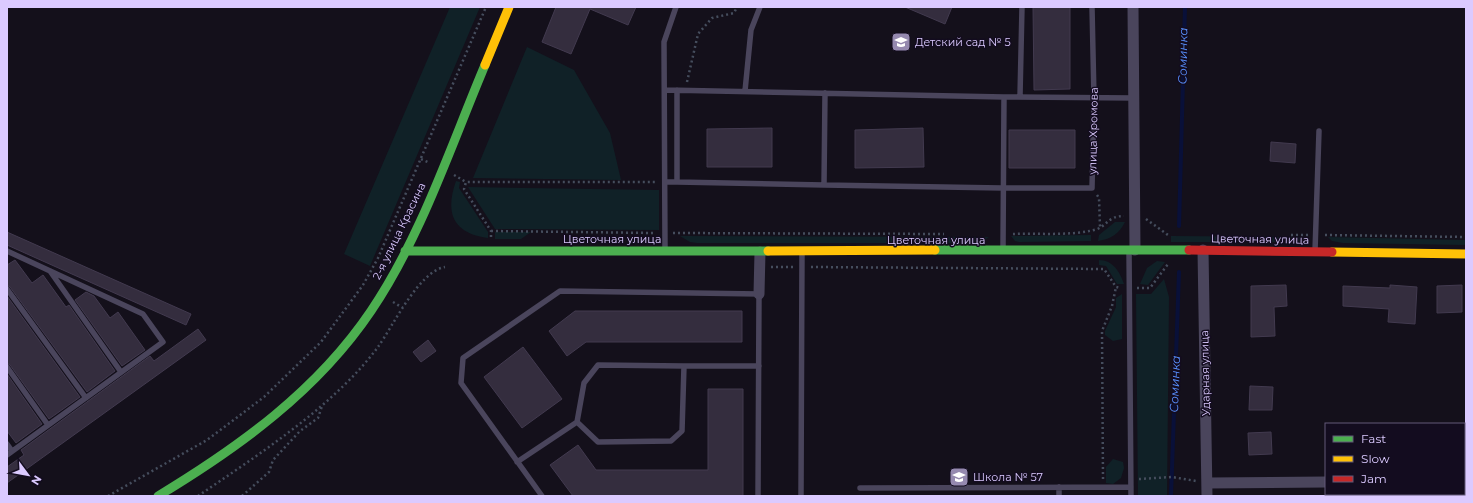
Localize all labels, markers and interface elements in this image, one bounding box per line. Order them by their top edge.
water label: Соминка [1175,27,1190,85]
school or university icon: Детский сад № 5 [890,31,912,53]
place label: Детский сад № 5 [915,35,1011,49]
street label: улица Хромова [1085,87,1101,176]
street label: 2-я улица Красина [369,180,429,282]
street label: Цветочная улица [1211,231,1309,247]
street label: Цветочная улица [563,232,661,246]
street label: Цветочная улица [887,233,985,247]
street label: Ударная улица [1197,330,1213,416]
water label: Соминка [1166,355,1183,413]
legend [1325,423,1465,495]
text: Fast [1361,431,1386,446]
text: Slow [1361,451,1390,466]
north arrow [8,455,48,495]
school or university icon: Школа № 57 [948,466,970,488]
place label: Школа № 57 [973,470,1043,484]
text: Jam [1360,471,1387,486]
text: N [28,473,45,488]

